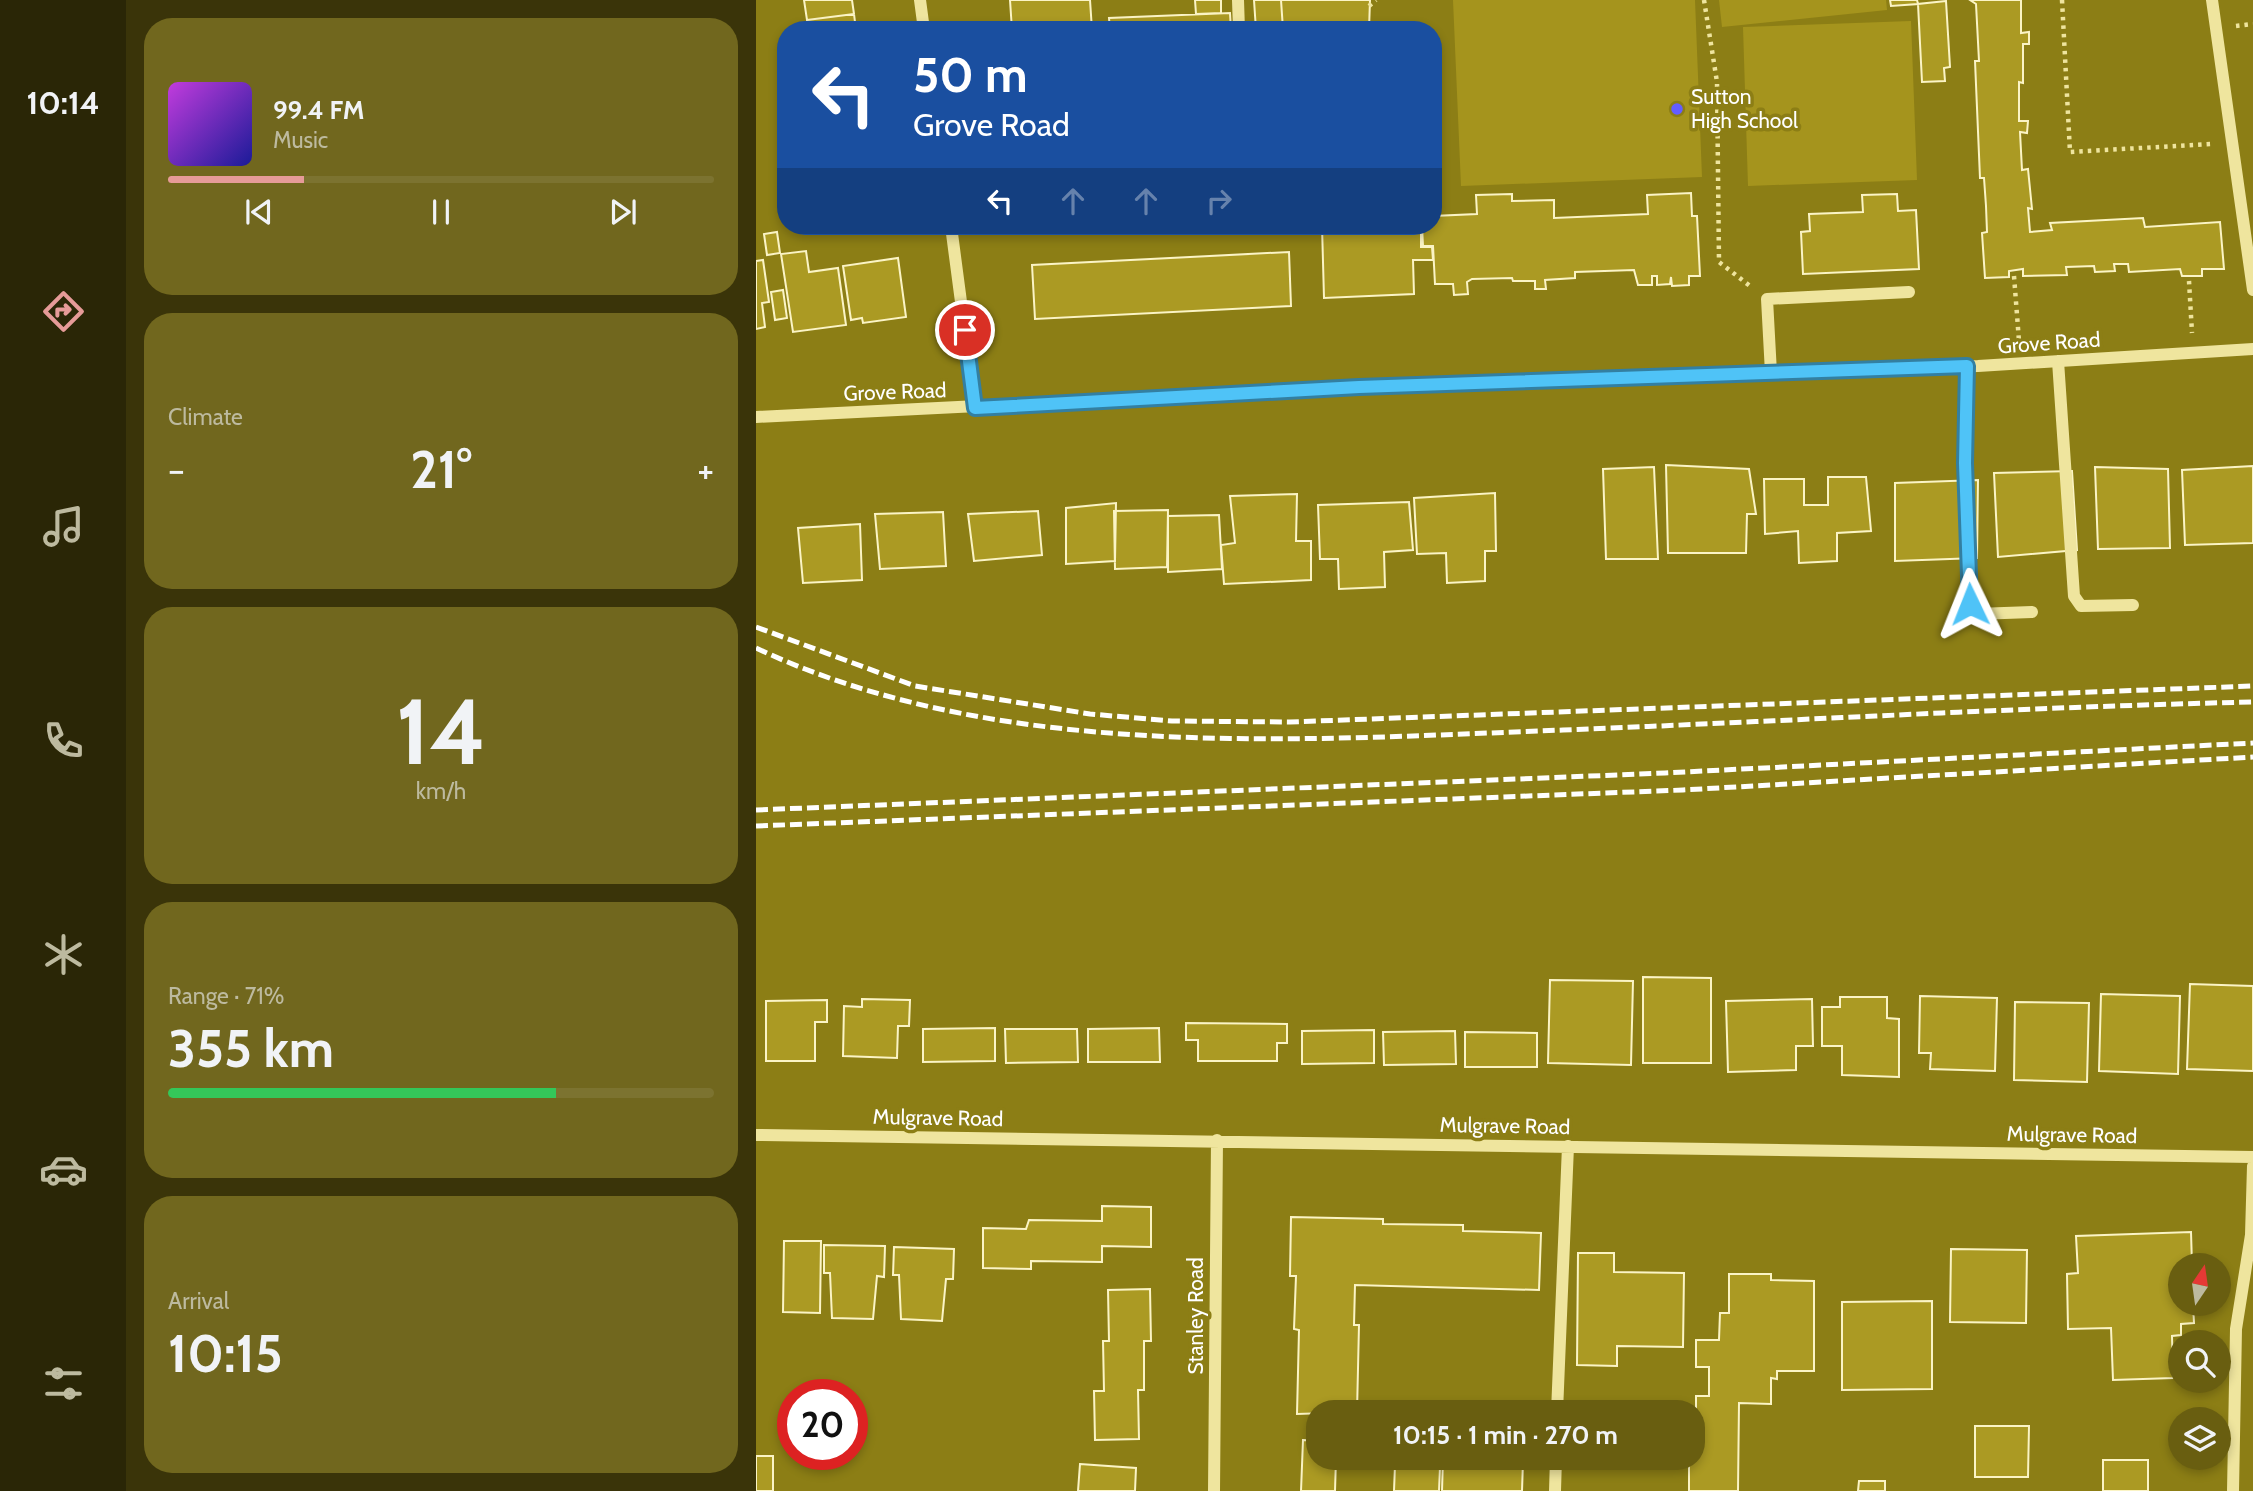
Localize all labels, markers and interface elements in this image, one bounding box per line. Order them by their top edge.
text: 50 m [913,45,1028,104]
icon: left [798,49,889,140]
text: 10:14 [26,83,100,122]
place label: Sutton High School [1691,84,1798,133]
text: 99.4 FM [273,94,364,126]
marker: Sutton High School [1669,101,1685,117]
text: Grove Road [913,105,1070,144]
text: Music [273,126,328,154]
icon: left [981,182,1019,220]
icon: ahead [1054,182,1092,220]
icon: ahead [1127,182,1165,220]
icon: right [1200,182,1238,220]
icon: previous [240,193,278,231]
icon: pause [422,193,460,231]
icon: next [604,193,642,231]
icon: directions [39,287,88,336]
pin [935,300,995,360]
icon: arrive [946,311,984,349]
street label: Grove Road [1997,326,2101,359]
street label: Grove Road [843,377,947,406]
text: Climate [168,403,243,431]
text: 21° [410,438,472,501]
text: − [168,446,185,493]
text: + [697,446,714,493]
icon: music [39,502,88,551]
position arrow [1933,567,2007,641]
text: 14 [396,676,486,787]
icon: phone [39,716,88,765]
text: km/h [416,777,466,805]
icon: climate [39,930,88,979]
text: Range · 71% [168,982,284,1010]
text: 355 km [168,1017,334,1080]
street label: Mulgrave Road [873,1104,1004,1131]
street label: Mulgrave Road [1440,1112,1571,1139]
street label: Mulgrave Road [2007,1121,2138,1148]
icon: car [39,1145,88,1194]
north arrow [2168,1253,2231,1316]
map controls [2168,1253,2231,1470]
street label: Stanley Road [1183,1257,1208,1375]
text: Arrival [168,1287,229,1315]
text: 10:15 [168,1322,283,1385]
button: search [2168,1330,2231,1393]
icon: filters [39,1359,88,1408]
speed limit sign: 20 [777,1379,868,1470]
button: layers [2168,1407,2231,1470]
text: 10:15 · 1 min · 270 m [1393,1419,1618,1451]

